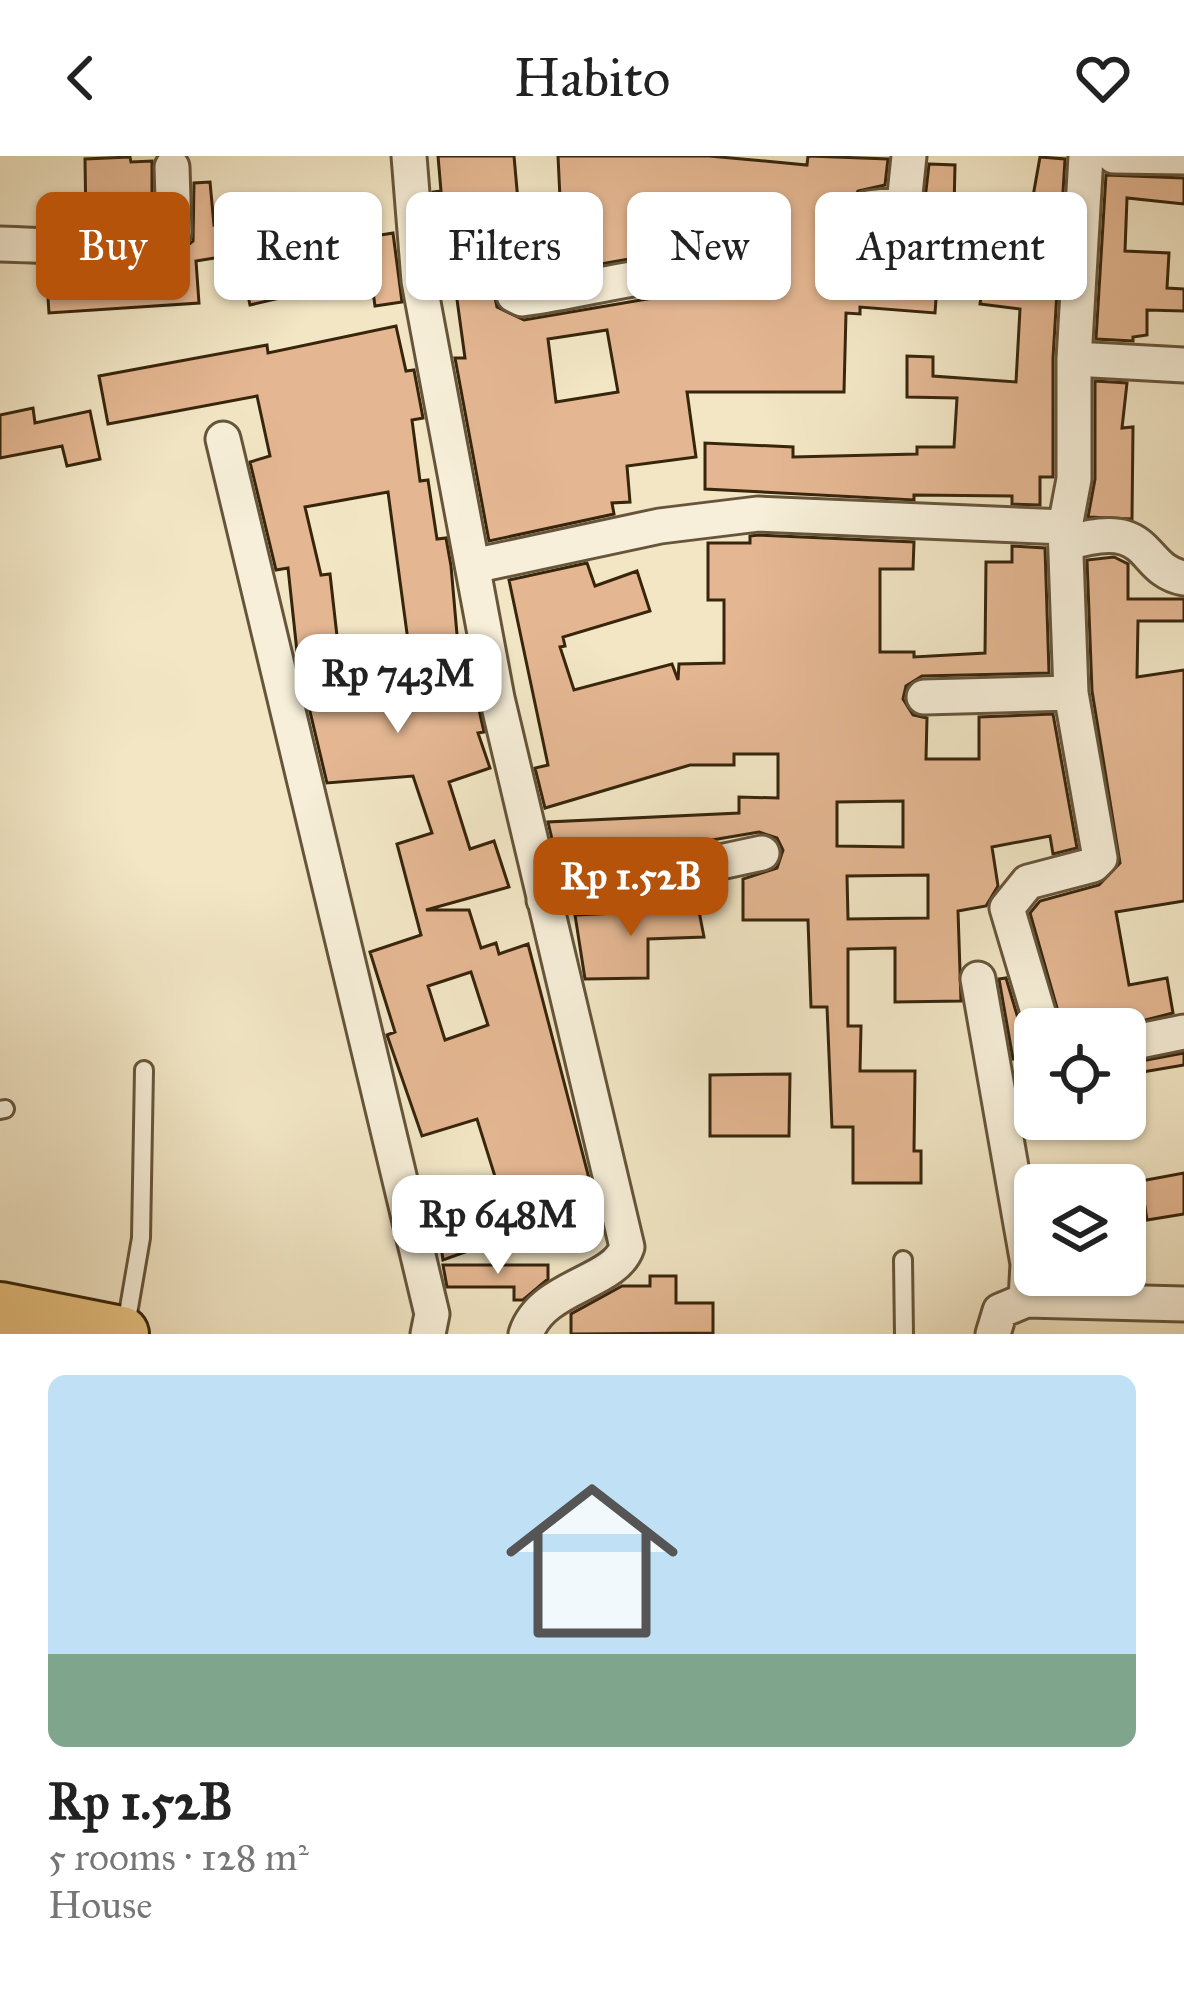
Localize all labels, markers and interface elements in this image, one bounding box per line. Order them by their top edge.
icon: back [48,45,114,111]
text: Habito [514,45,670,111]
icon: heart [1070,45,1136,111]
chip: Buy [36,192,190,300]
chip: Rent [214,192,382,300]
chip: Filters [406,192,603,300]
chip: New [627,192,791,300]
chip: Apartment [815,192,1087,300]
pin: Rp 743M [287,634,509,736]
text: Rp 743M [322,649,474,697]
pin: Rp 1.52B [507,837,755,939]
text: Rp 1.52B [560,852,702,900]
map controls [1014,1008,1146,1296]
button: locate [1014,1008,1146,1140]
button: layers [1014,1164,1146,1296]
pin: Rp 648M [387,1175,609,1277]
text: Rp 648M [419,1190,577,1238]
icon: home [484,1453,700,1669]
text: Rp 1.52B [48,1771,233,1833]
text: 5 rooms · 128 m² [48,1833,309,1881]
text: House [48,1881,152,1929]

